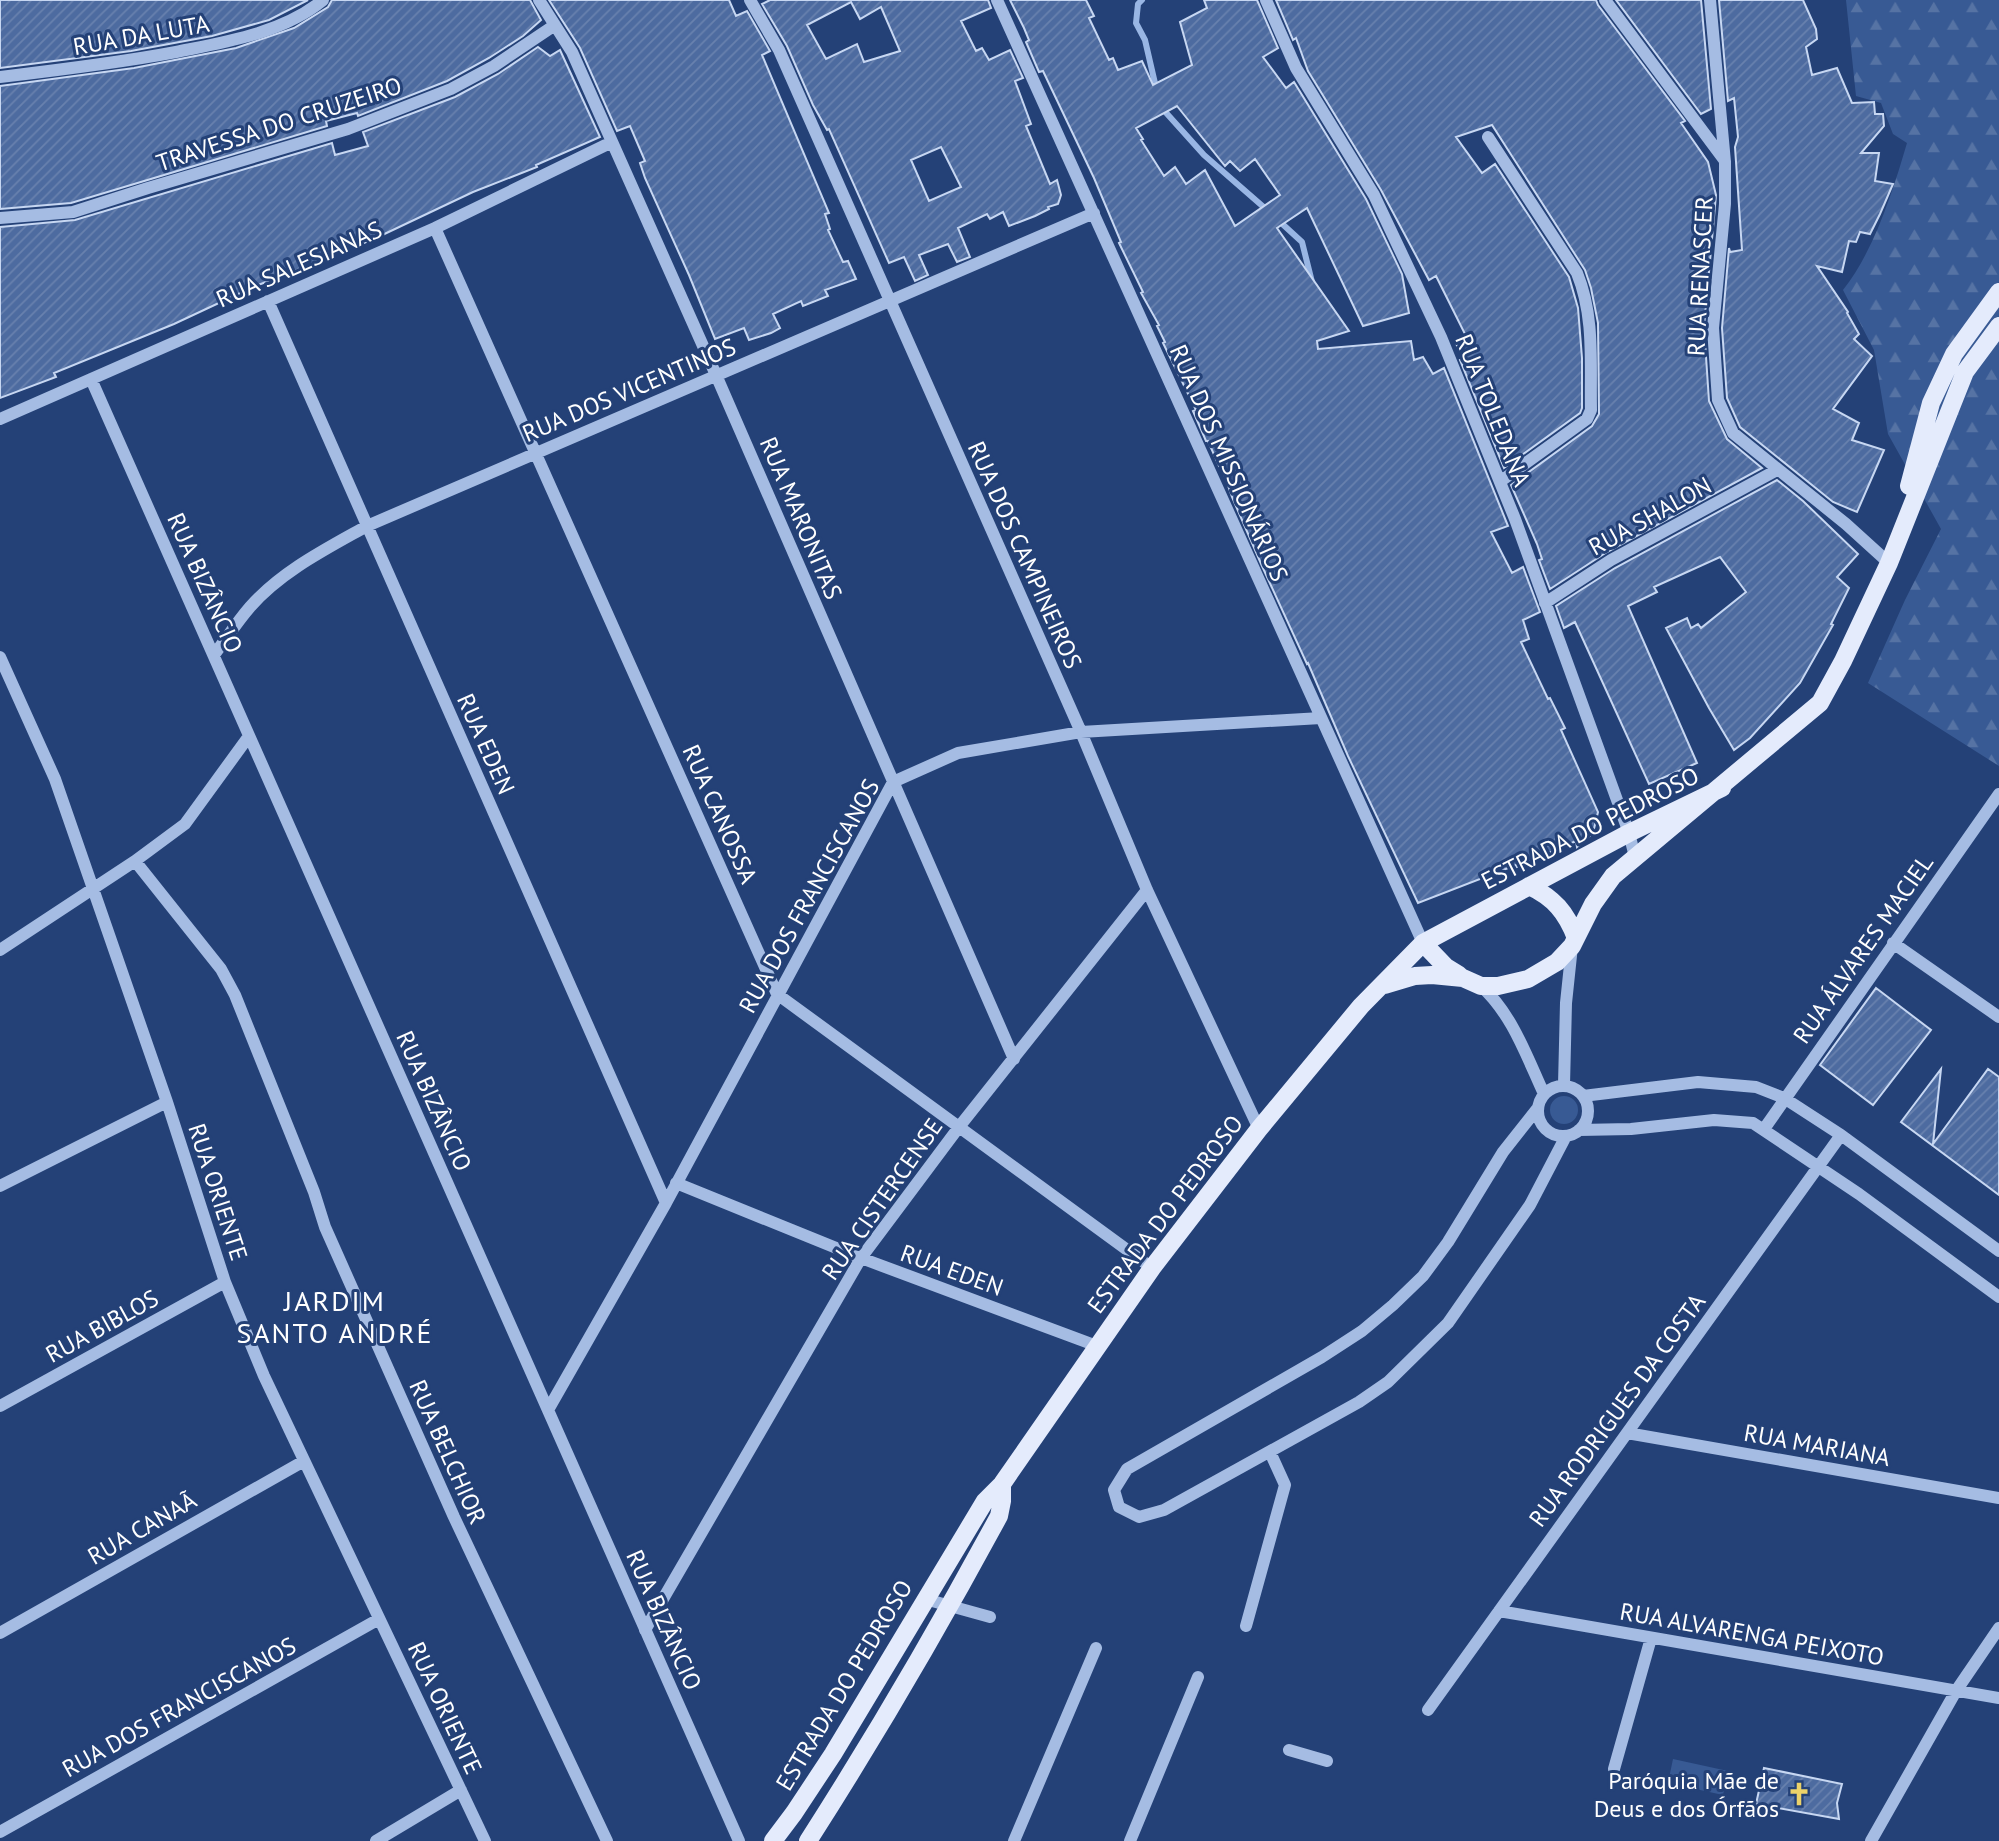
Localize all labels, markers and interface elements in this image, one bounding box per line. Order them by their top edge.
street label: RUA DA LUTA [70,8,212,62]
street label: TRAVESSA DO CRUZEIRO [152,70,406,178]
street label: RUA RENASCER [1680,195,1720,357]
street label: RUA SALESIANAS [211,214,387,314]
street label: RUA TOLEDANA [1448,329,1538,491]
street label: RUA DOS VICENTINOS [518,331,740,449]
street label: RUA DOS MISSIONÁRIOS [1163,340,1295,586]
street label: RUA MARONITAS [753,432,849,604]
street label: RUA DOS CAMPINEIROS [961,437,1089,673]
street label: RUA SHALON [1583,470,1717,562]
street label: RUA BIZÂNCIO [160,508,250,658]
street label: RUA EDEN [450,689,522,799]
street label: RUA CANOSSA [676,740,764,888]
street label: ESTRADA DO PEDROSO [1476,760,1704,896]
street label: RUA DOS FRANCISCANOS [732,774,886,1018]
street label: RUA ÁLVARES MACIEL [1786,848,1940,1050]
street label: RUA BIZÂNCIO [389,1026,479,1176]
street label: ESTRADA DO PEDROSO [1080,1109,1250,1319]
street label: RUA CISTERCENSE [815,1112,949,1286]
street label: RUA ORIENTE [181,1120,255,1264]
street label: RUA EDEN [896,1237,1008,1303]
street label: RUA BIBLOS [40,1282,164,1370]
district label: JARDIM SANTO ANDRÉ [236,1282,434,1351]
street label: RUA RODRIGUES DA COSTA [1522,1287,1712,1533]
street label: RUA BELCHIOR [402,1375,494,1529]
street label: RUA MARIANA [1741,1417,1893,1473]
street label: RUA CANAÃ [82,1484,202,1572]
street label: RUA BIZÂNCIO [619,1545,709,1695]
street label: ESTRADA DO PEDROSO [769,1574,919,1796]
street label: RUA ALVARENGA PEIXOTO [1618,1596,1886,1672]
street label: RUA DOS FRANCISCANOS [57,1630,301,1784]
street label: RUA ORIENTE [401,1637,489,1779]
place label: Paróquia Mãe de Deus e dos Órfãos [1594,1765,1779,1824]
church icon: Paróquia Mãe de Deus e dos Órfãos [1785,1780,1813,1808]

